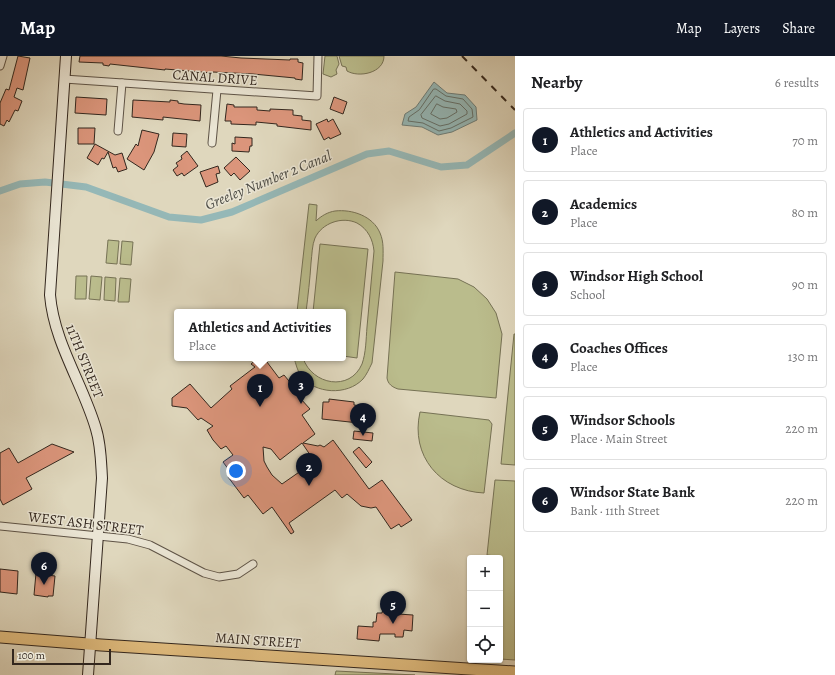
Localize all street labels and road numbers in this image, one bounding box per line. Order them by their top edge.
street label: CANAL DRIVE [172,65,258,90]
street label: 11TH STREET [61,321,108,401]
street label: WEST ASH STREET [26,507,145,540]
street label: MAIN STREET [215,628,302,653]

